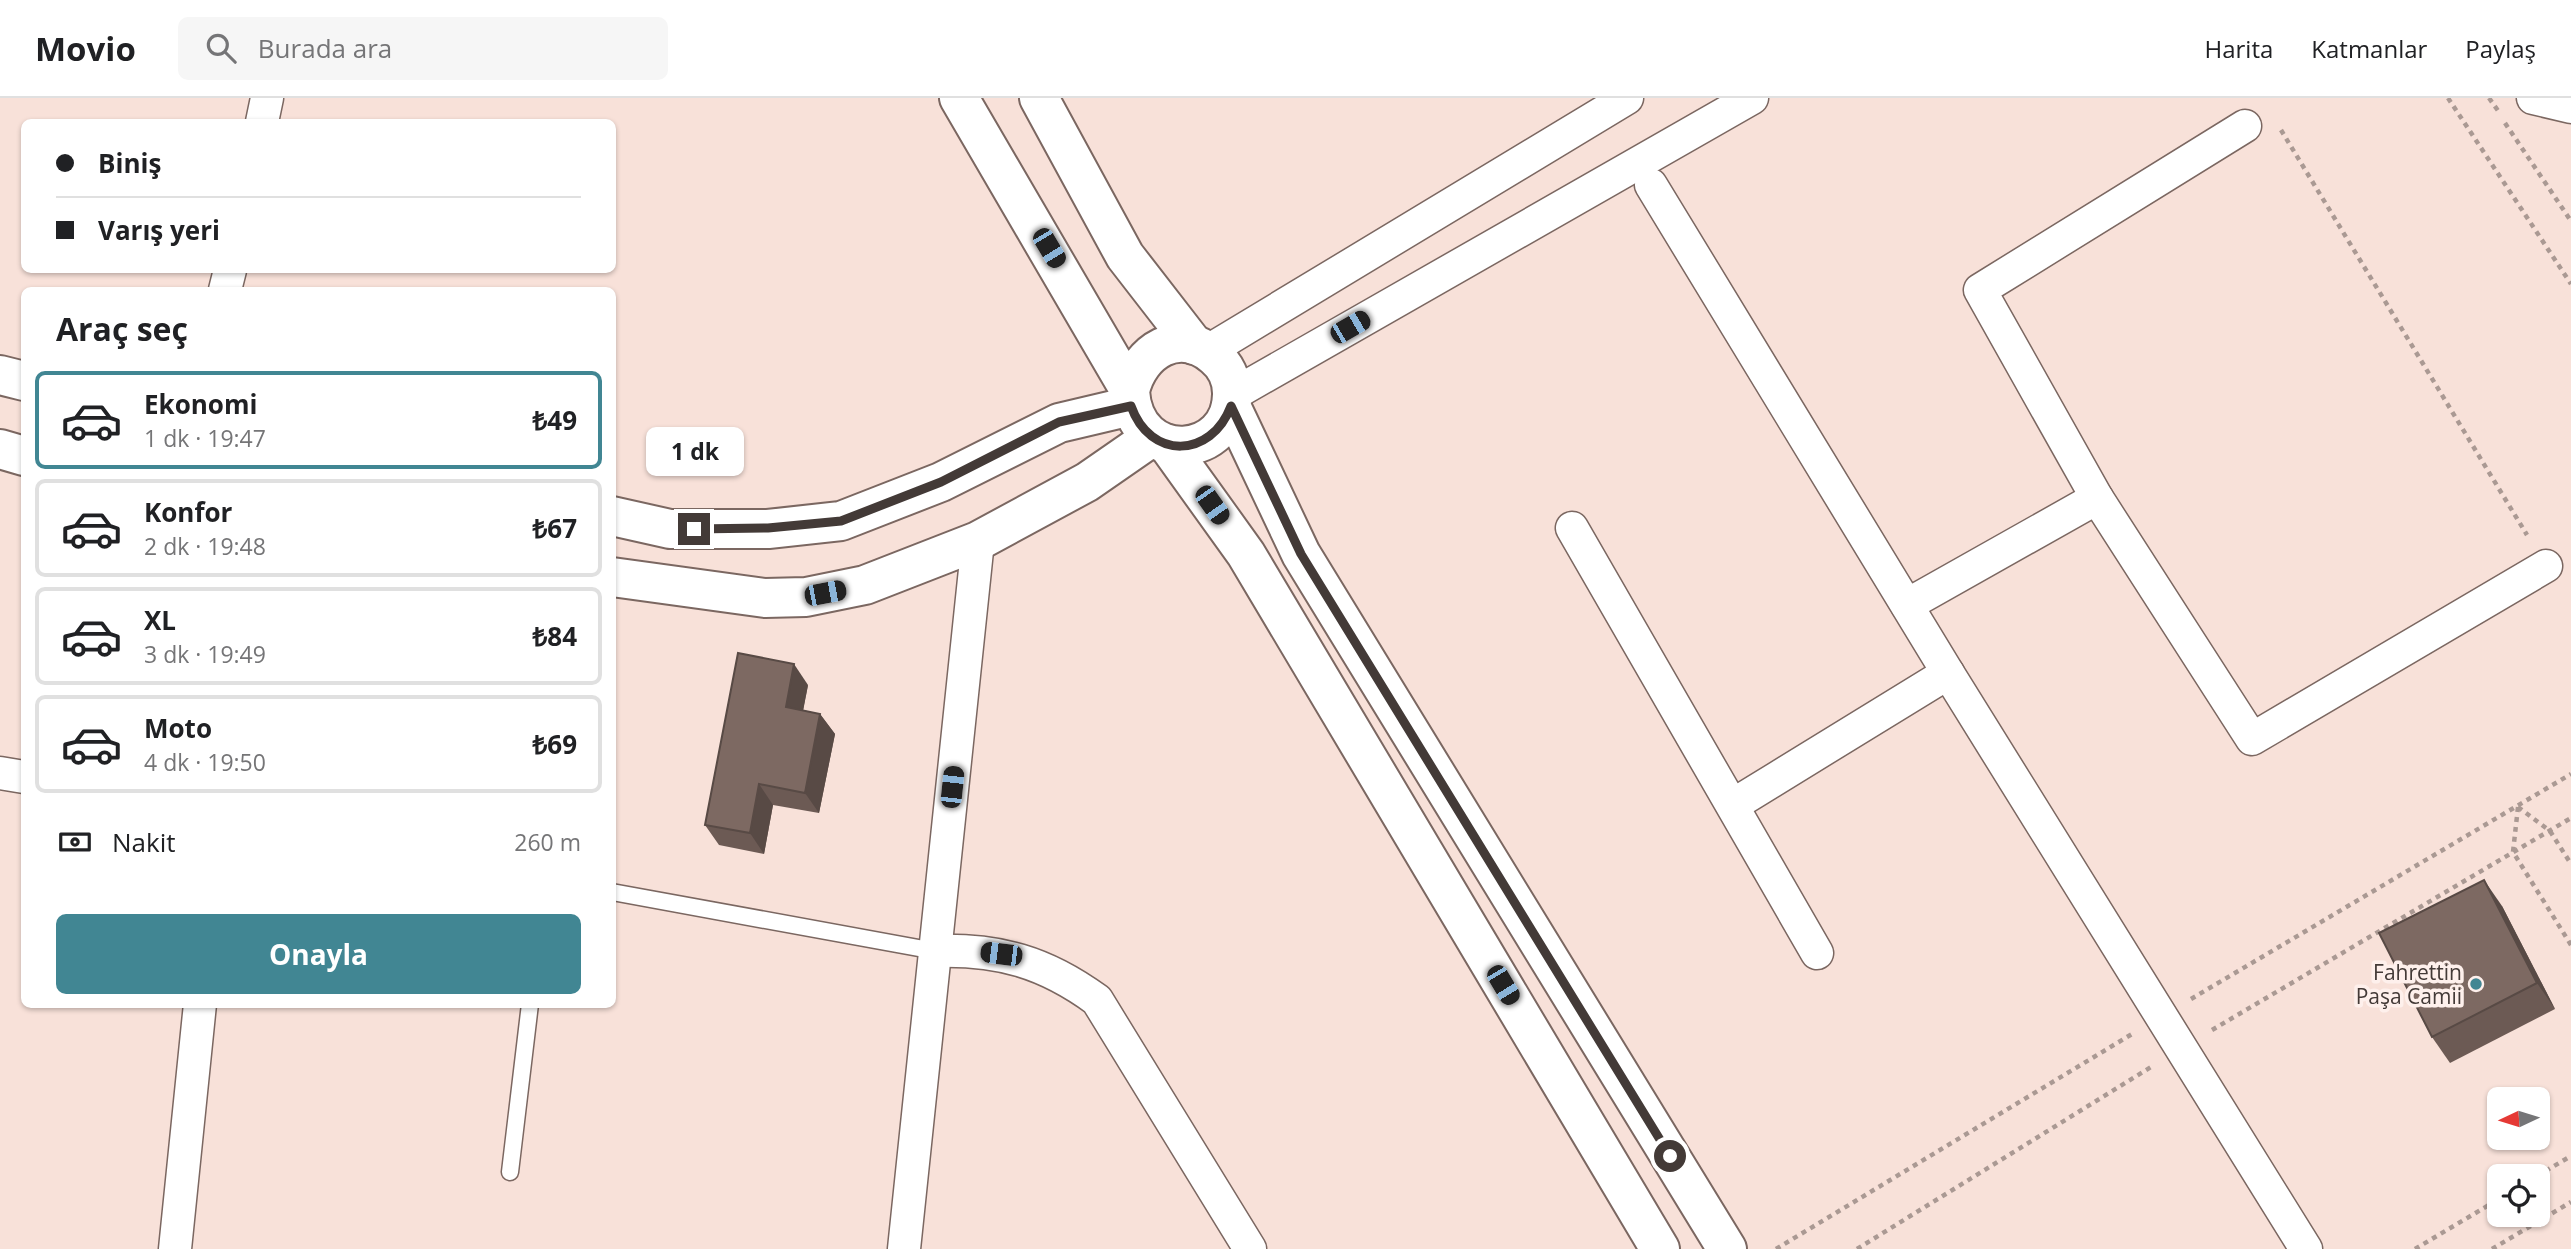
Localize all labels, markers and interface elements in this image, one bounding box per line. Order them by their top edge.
search box [178,17,668,80]
text: Movio [35,26,136,71]
icon: search [202,29,240,67]
text: Burada ara [258,30,392,66]
text: Harita [2205,32,2273,65]
text: Katmanlar [2311,32,2427,65]
text: Paylaş [2465,32,2536,65]
text: Biniş [98,145,161,181]
text: Varış yeri [98,212,220,248]
car [1030,225,1069,271]
text: Araç seç [56,307,188,350]
car [1327,307,1374,347]
text: Ekonomi [144,386,257,422]
icon: car [60,389,123,452]
text: ₺49 [532,402,577,438]
text: 1 dk · 19:47 [144,422,266,454]
callout: 1 dk [645,428,743,476]
text: 1 dk [671,435,719,467]
car [1192,482,1233,528]
text: Konfor [144,494,232,530]
icon: car [60,497,123,560]
text: ₺67 [532,510,577,546]
route end [678,513,710,545]
text: 2 dk · 19:48 [144,530,266,562]
car [803,579,848,607]
text: XL [144,602,176,638]
icon: car [60,605,123,668]
text: ₺84 [532,618,577,654]
text: 3 dk · 19:49 [144,638,266,670]
text: Moto [144,710,212,746]
icon: car [60,713,123,776]
text: ₺69 [532,726,577,762]
text: 4 dk · 19:50 [144,746,266,778]
car [940,765,965,809]
icon: cash [56,823,94,861]
text: Nakit [112,824,176,860]
text: 260 m [514,826,581,858]
button: Onayla [56,914,581,994]
car [979,941,1024,967]
place label: Fahrettin Paşa Camii [2356,958,2462,1010]
car [1484,962,1523,1008]
marker: Fahrettin Paşa Camii [2468,976,2484,992]
north arrow [2487,1087,2550,1150]
map controls [2487,1087,2550,1227]
route start [1654,1140,1686,1172]
button: locate [2487,1164,2550,1227]

